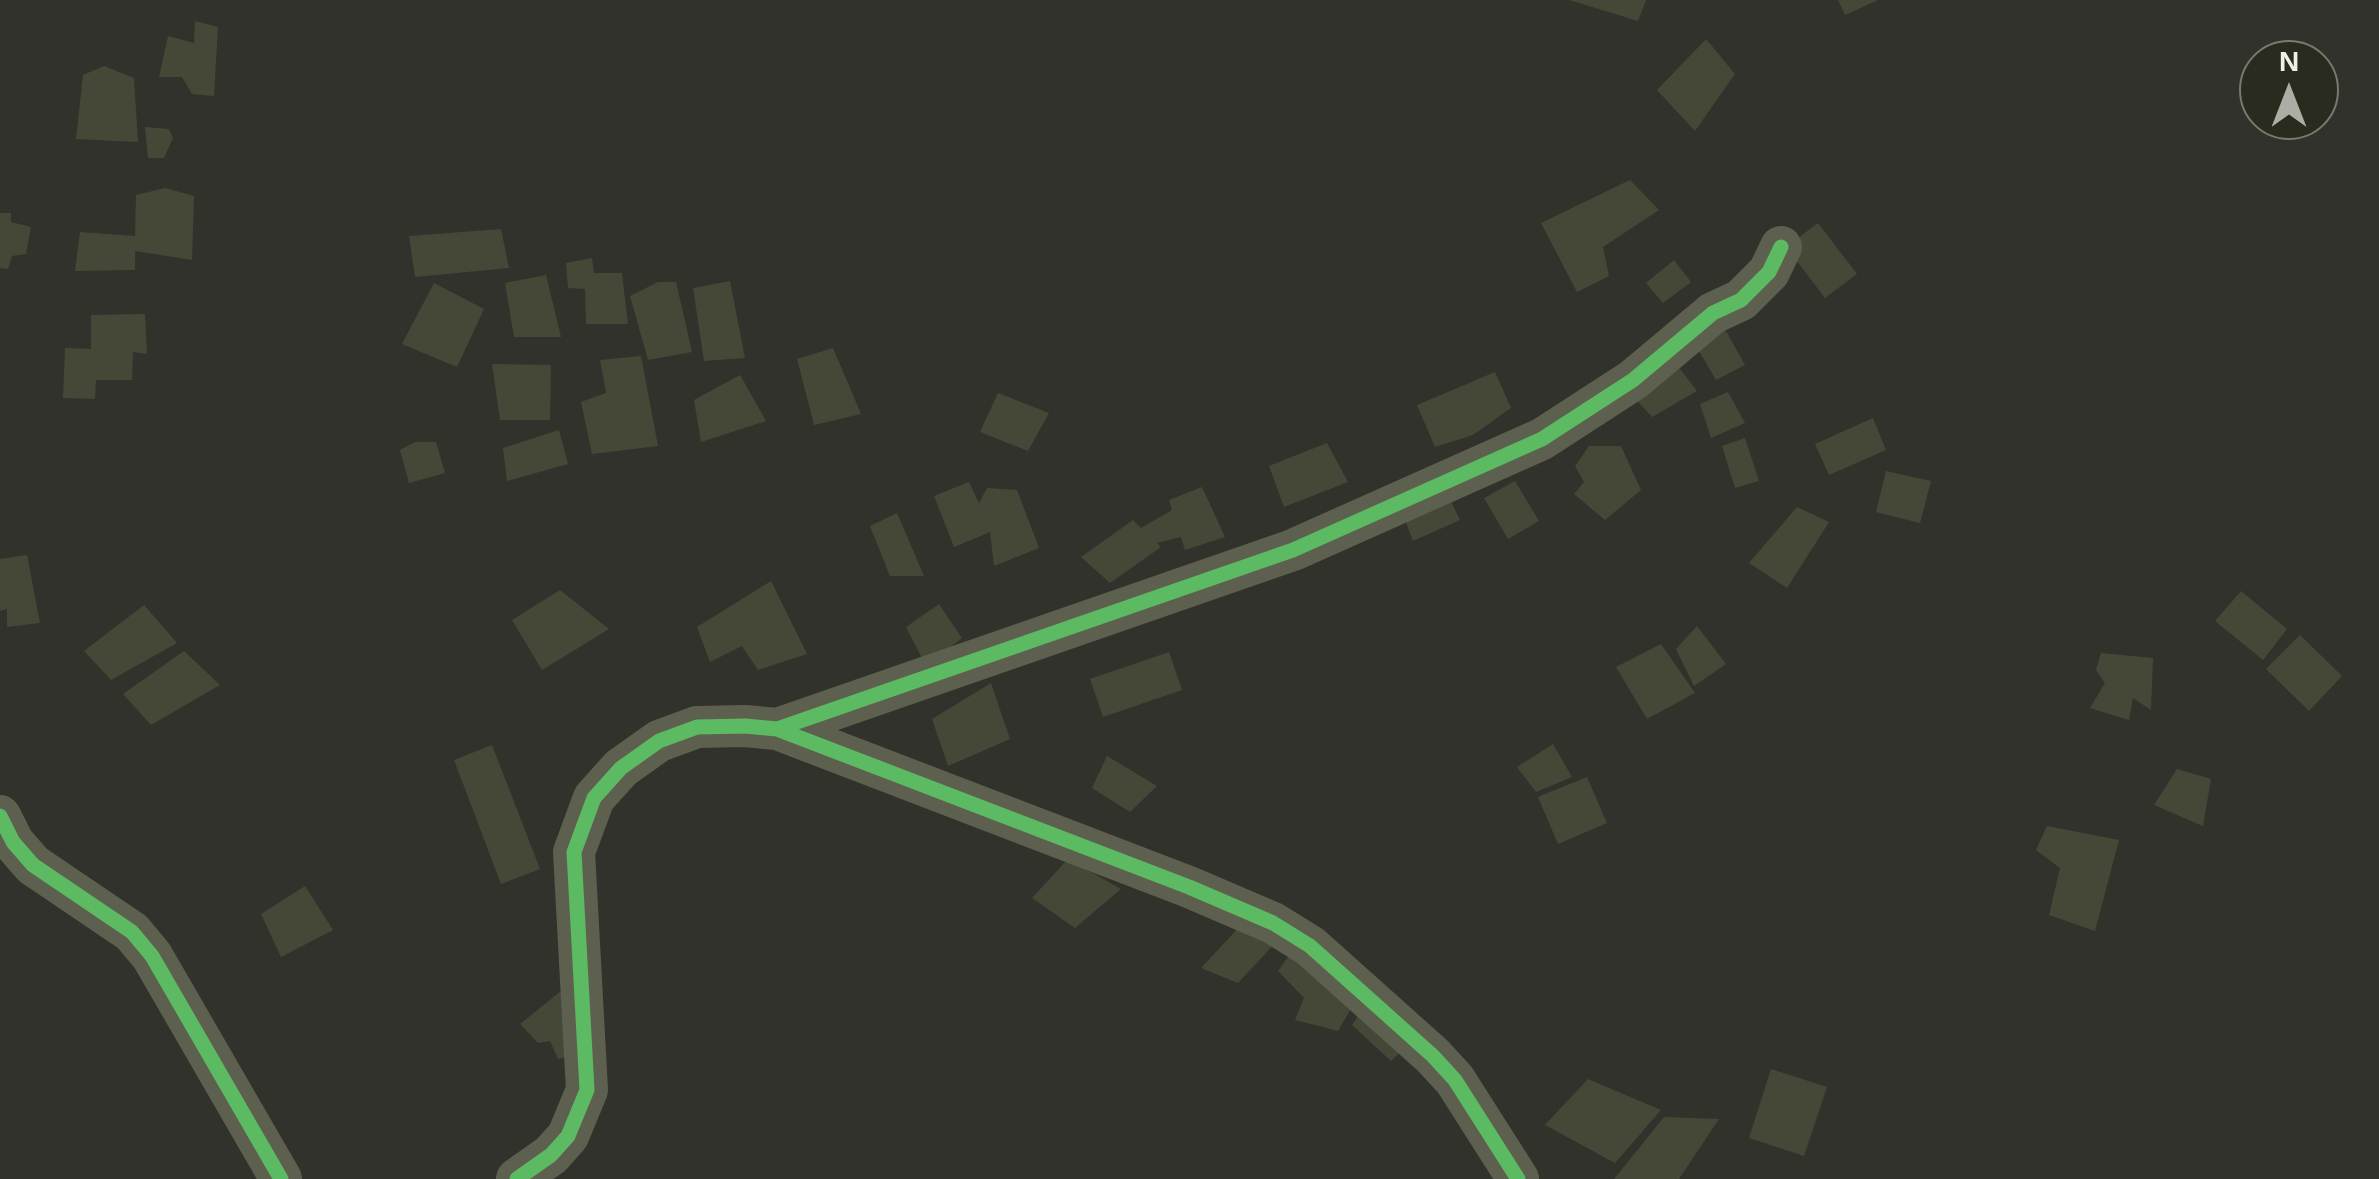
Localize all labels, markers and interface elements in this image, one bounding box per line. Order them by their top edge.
north arrow [2239,40,2339,140]
text: N [2279,46,2299,77]

